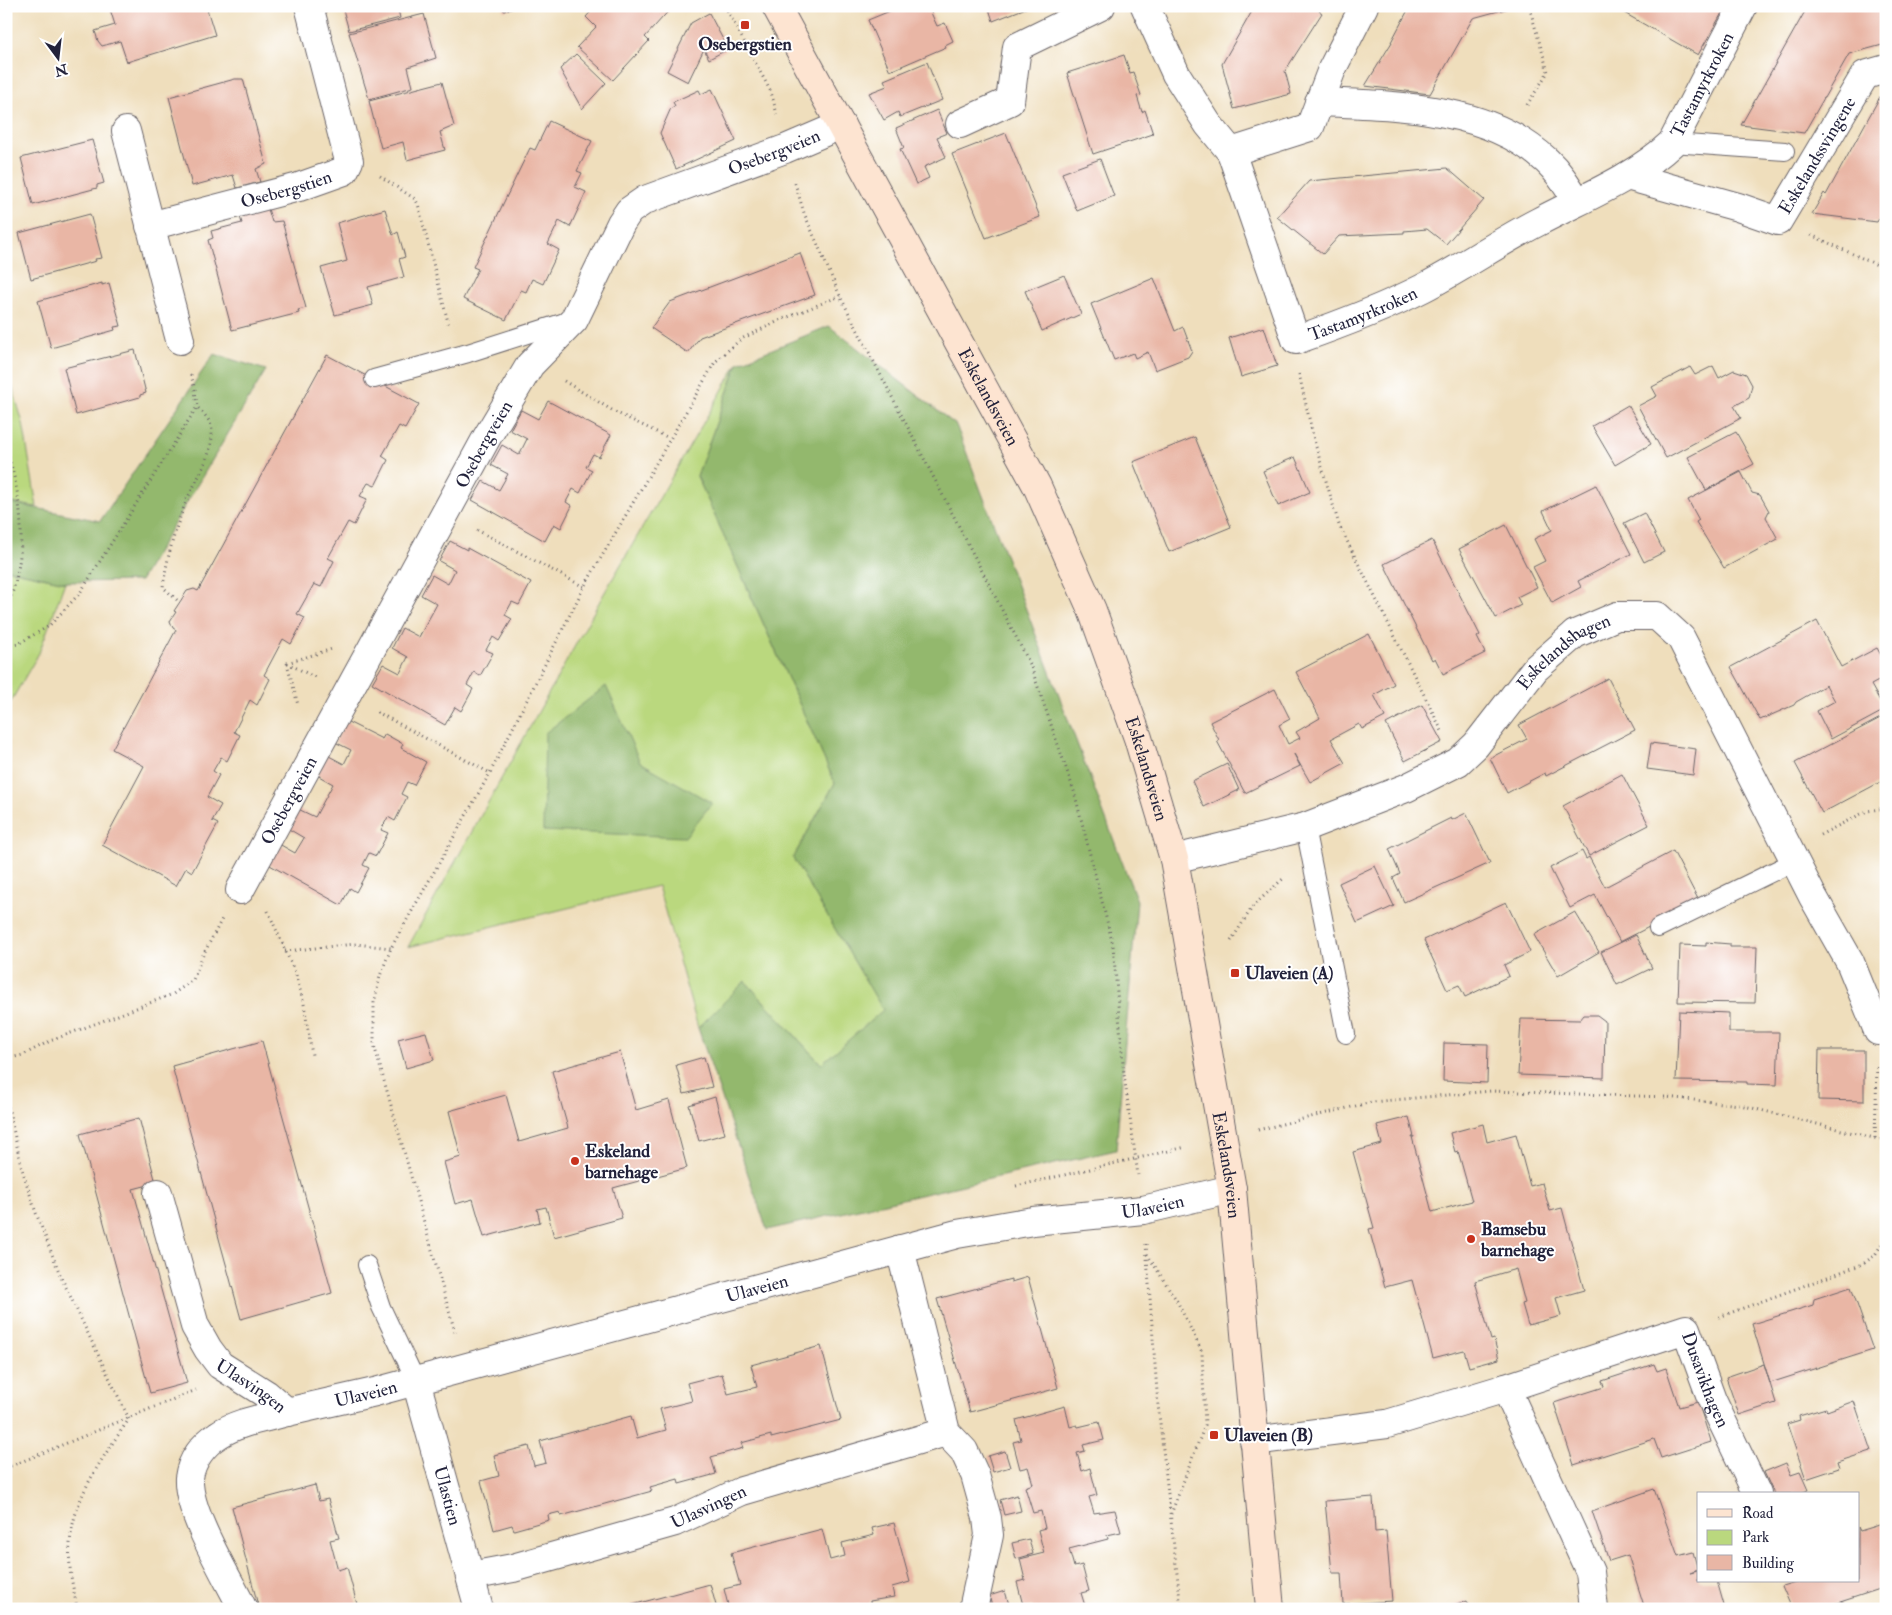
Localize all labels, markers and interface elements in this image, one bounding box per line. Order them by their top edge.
marker: Osebergstien [739,19,751,31]
street label: Tastamyrkroken [1666,28,1739,141]
north arrow [32,32,82,82]
place label: Osebergstien [698,33,793,56]
text: N [53,60,70,80]
street label: Eskelandssvingene [1774,92,1862,218]
street label: Osebergveien [725,124,824,181]
street label: Osebergstien [238,165,335,214]
street label: Tastamyrkroken [1305,282,1421,347]
street label: Eskelandsveien [952,344,1024,450]
street label: Osebergveien [450,396,518,492]
street label: Eskelandshagen [1512,609,1614,695]
street label: Eskelandsveien [1119,714,1173,824]
street label: Osebergveien [256,753,323,849]
place label: Ulaveien (A) [1245,962,1334,985]
marker: Ulaveien (A) [1229,967,1241,979]
street label: Eskelandsveien [1207,1110,1246,1220]
place label: Eskeland barnehage [584,1140,658,1184]
marker: Eskeland barnehage [569,1155,581,1167]
street label: Ulaveien [1120,1190,1186,1224]
place label: Bamsebu barnehage [1480,1218,1554,1262]
marker: Bamsebu barnehage [1465,1233,1477,1245]
street label: Ulaveien [723,1269,791,1308]
street label: Dusavikhagen [1676,1329,1734,1431]
street label: Ulasvingen [211,1354,291,1418]
street label: Ulaveien [333,1375,400,1413]
place label: Ulaveien (B) [1224,1424,1313,1447]
marker: Ulaveien (B) [1208,1429,1220,1441]
street label: Ulastien [428,1464,466,1528]
street label: Ulasvingen [667,1480,750,1534]
legend [1697,1492,1860,1582]
text: Road [1742,1504,1774,1523]
text: Park [1742,1528,1769,1547]
text: Building [1742,1554,1794,1573]

